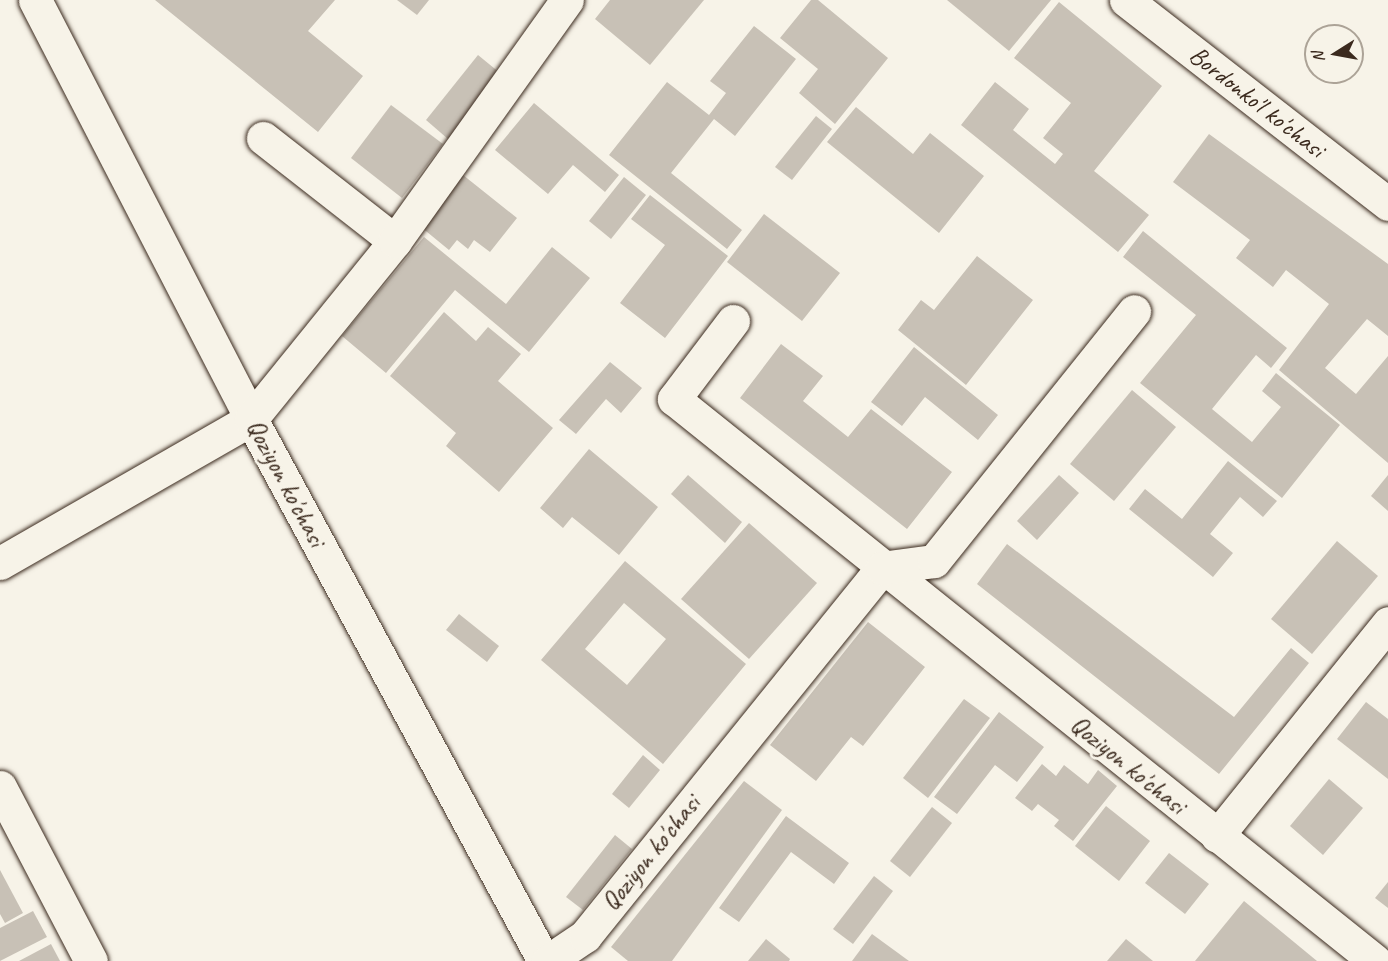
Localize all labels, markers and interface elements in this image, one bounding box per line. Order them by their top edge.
north arrow [1304,24,1364,84]
street label: Bordonko'l ko'chasi [1183,39,1331,165]
text: N [1308,50,1329,64]
street label: Qoziyon ko'chasi [240,414,332,552]
street label: Qoziyon ko'chasi [1064,709,1192,821]
street label: Qoziyon ko'chasi [595,789,707,917]

